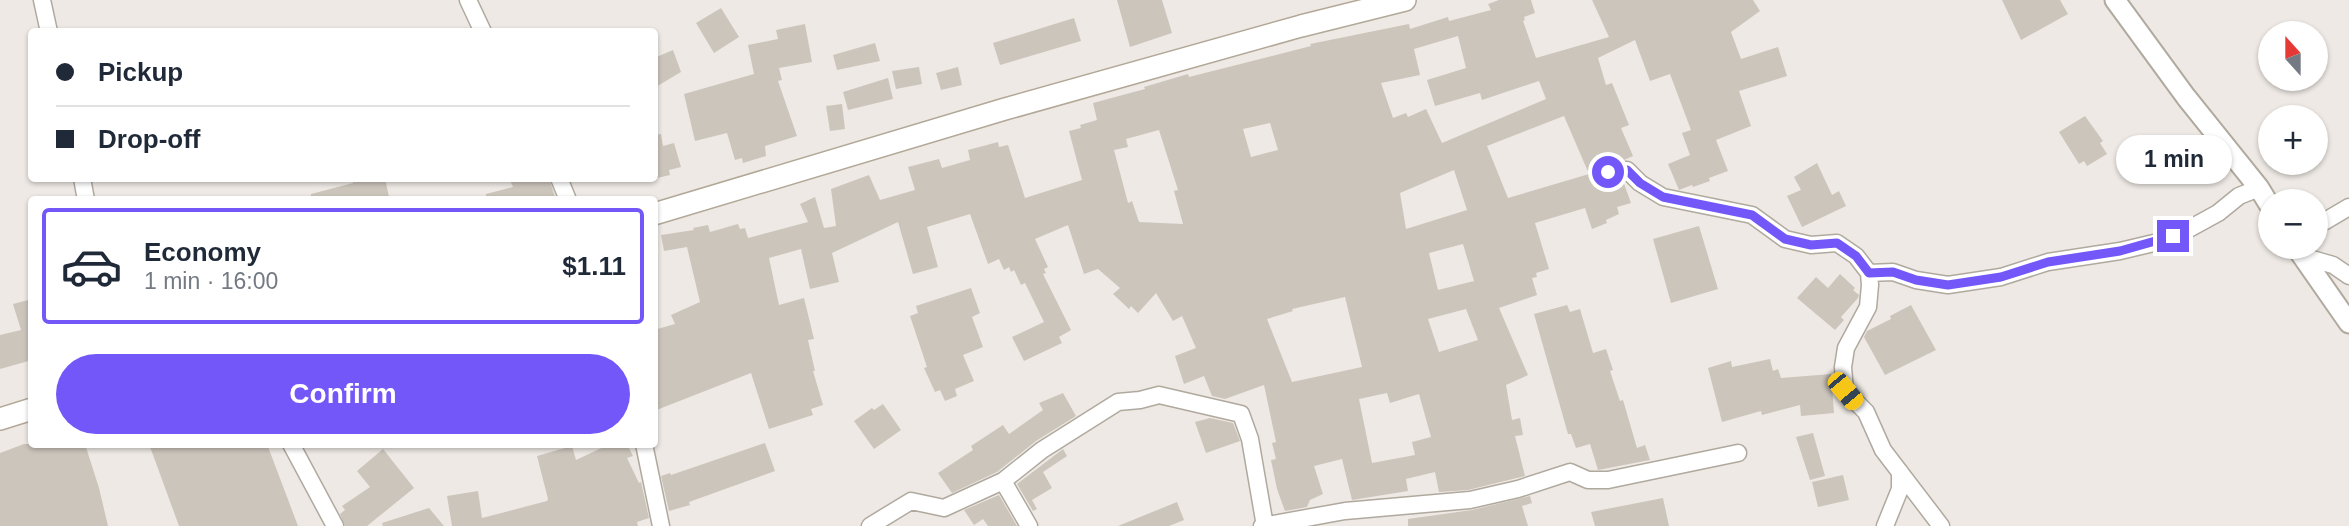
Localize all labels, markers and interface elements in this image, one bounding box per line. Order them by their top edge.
north arrow [2258,21,2328,91]
map controls [2258,21,2328,259]
text: Pickup [98,57,183,87]
button: + [2258,105,2328,175]
text: Drop-off [98,124,201,154]
callout: 1 min [2115,134,2231,184]
text: 1 min [2144,146,2204,172]
route start [1592,156,1624,188]
button: − [2258,189,2328,259]
route end [2157,220,2189,252]
icon: car [60,235,123,298]
text: Economy [144,237,261,267]
text: $1.11 [562,251,626,281]
text: 1 min · 16:00 [144,268,278,294]
button: Confirm [56,354,630,434]
car [1824,368,1867,414]

